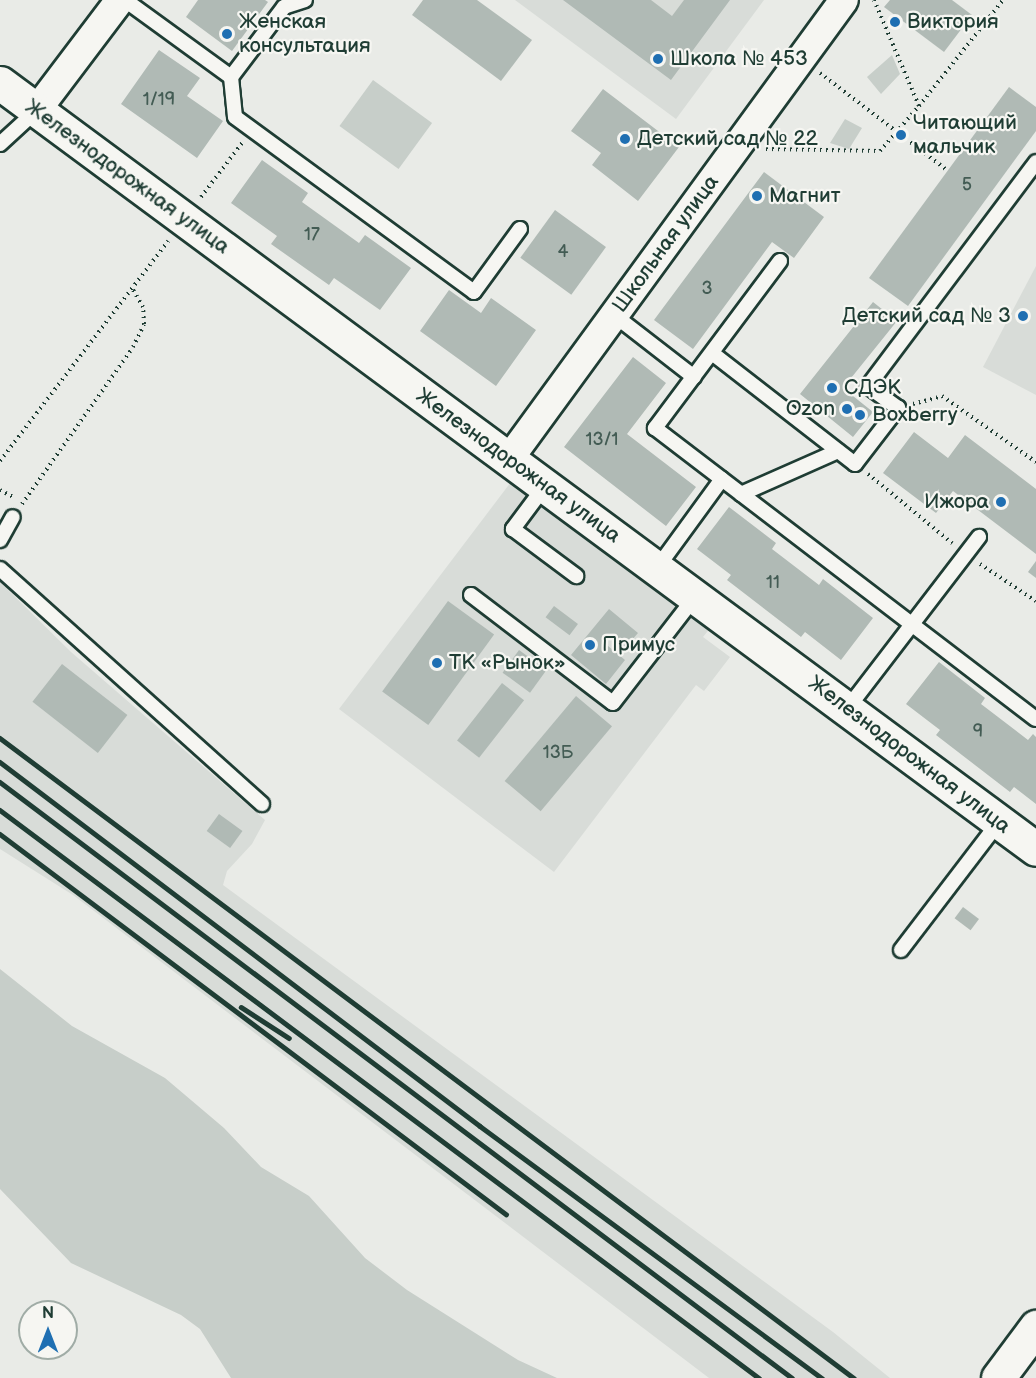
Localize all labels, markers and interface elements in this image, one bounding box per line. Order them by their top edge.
place label: Женская консультация [239,9,371,59]
place label: Виктория [907,9,999,35]
marker: Виктория [888,15,902,29]
marker: Женская консультация [220,27,234,41]
place label: Школа № 453 [670,46,808,72]
marker: Школа № 453 [651,52,665,66]
house number: 1/19 [143,89,175,111]
street label: Железнодорожная улица [20,94,234,260]
place label: Читающий мальчик [913,110,1017,160]
place label: Детский сад № 22 [637,126,818,152]
marker: Читающий мальчик [894,128,908,142]
marker: Детский сад № 22 [618,132,632,146]
street label: Школьная улица [608,170,724,318]
house number: 5 [962,174,972,196]
place label: Магнит [769,183,841,209]
marker: Магнит [750,189,764,203]
house number: 17 [304,224,320,246]
house number: 4 [558,241,568,263]
house number: 3 [701,278,713,300]
place label: Детский сад № 3 [842,303,1011,329]
marker: Детский сад № 3 [1016,309,1030,323]
place label: СДЭК [844,375,901,401]
marker: СДЭК [825,381,839,395]
street label: Железнодорожная улица [411,383,625,549]
place label: Ozon [786,396,835,422]
marker: Ozon [840,402,854,416]
place label: Boxberry [872,402,957,428]
marker: Boxberry [853,408,867,422]
house number: 13/1 [585,429,619,451]
place label: Ижора [924,489,989,515]
marker: Ижора [994,495,1008,509]
house number: 11 [766,572,780,594]
place label: Примус [602,632,675,658]
marker: Примус [583,638,597,652]
place label: ТК «Рынок» [449,650,566,676]
marker: ТК «Рынок» [430,656,444,670]
street label: Железнодорожная улица [803,671,1015,839]
house number: 9 [973,721,983,743]
house number: 13Б [543,742,573,764]
north arrow [18,1300,78,1360]
text: N [42,1304,54,1323]

